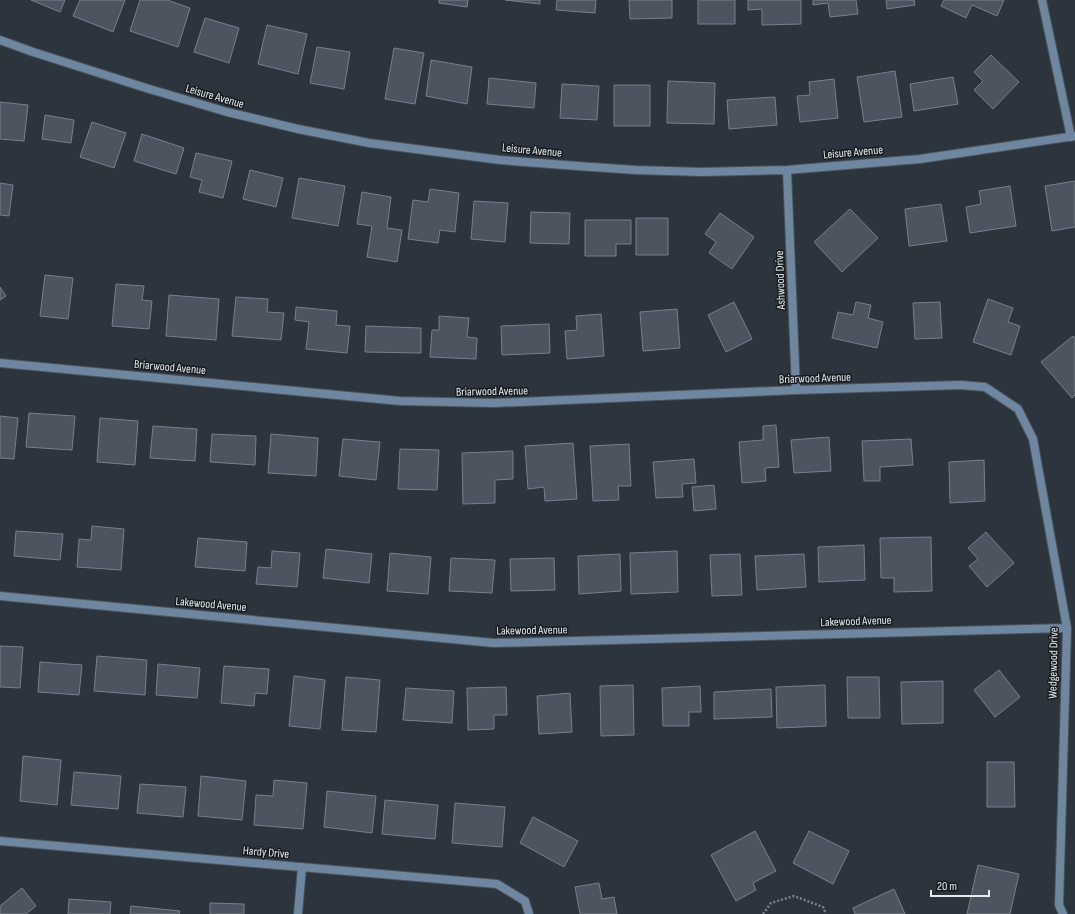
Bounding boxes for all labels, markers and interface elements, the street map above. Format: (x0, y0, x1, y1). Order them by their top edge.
street label: Leisure Avenue (184, 81, 246, 112)
street label: Leisure Avenue (501, 140, 563, 161)
street label: Leisure Avenue (822, 142, 884, 163)
street label: Ashwood Drive (772, 250, 789, 311)
street label: Briarwood Avenue (133, 357, 207, 378)
street label: Briarwood Avenue (779, 370, 852, 387)
street label: Briarwood Avenue (456, 383, 528, 400)
street label: Lakewood Avenue (175, 594, 247, 615)
street label: Lakewood Avenue (820, 613, 892, 630)
street label: Lakewood Avenue (496, 622, 568, 639)
street label: Wedgewood Drive (1045, 627, 1062, 699)
street label: Hardy Drive (242, 843, 290, 862)
scale bar (931, 872, 989, 898)
text: 20 m (937, 879, 957, 894)

